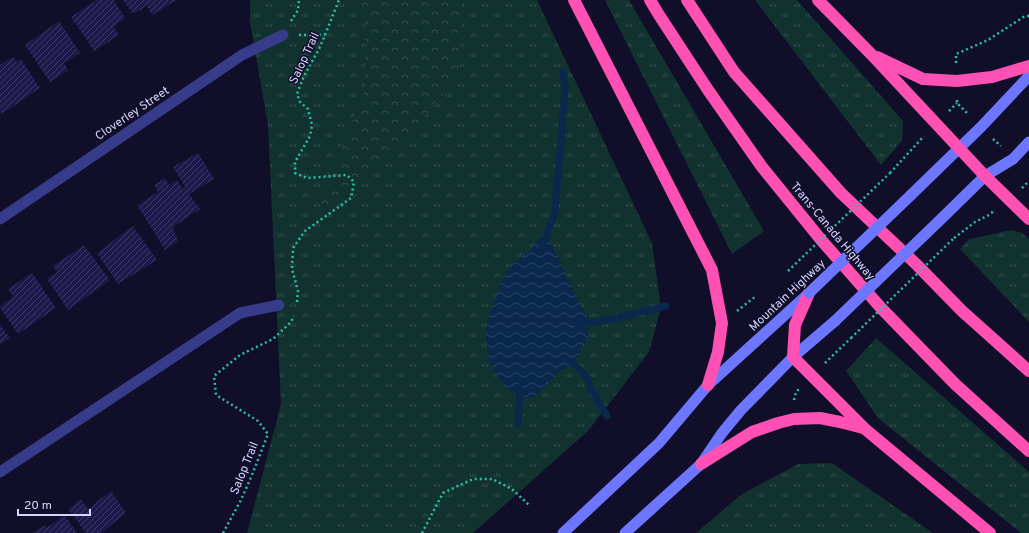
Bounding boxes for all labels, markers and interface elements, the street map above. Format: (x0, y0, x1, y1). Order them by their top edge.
street label: Salop Trail (286, 30, 324, 87)
street label: Cloverley Street (92, 83, 173, 145)
street label: Trans-Canada Highway (786, 179, 878, 284)
street label: Mountain Highway (746, 256, 829, 335)
street label: Salop Trail (227, 440, 263, 497)
scale bar (18, 491, 90, 517)
text: 20 m (24, 498, 52, 514)

